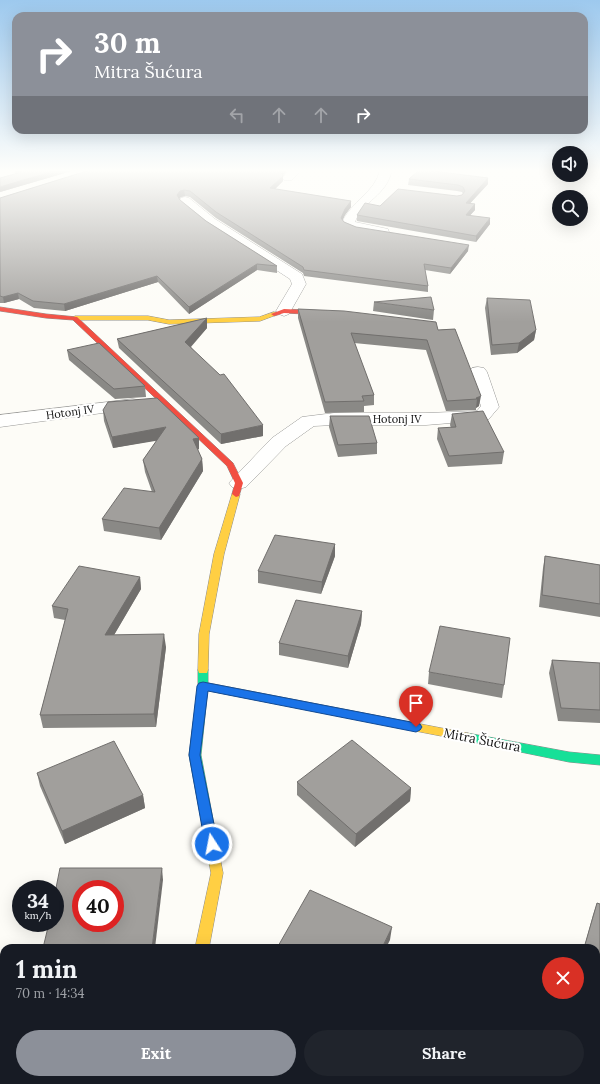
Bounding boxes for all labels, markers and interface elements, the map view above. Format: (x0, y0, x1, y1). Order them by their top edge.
text: 30 m (94, 25, 161, 61)
icon: right (28, 28, 80, 80)
text: Mitra Šućura (94, 60, 203, 83)
icon: left (226, 104, 248, 126)
icon: ahead (268, 104, 290, 126)
icon: ahead (310, 104, 332, 126)
icon: right (352, 104, 374, 126)
map controls (552, 146, 588, 226)
button: sound (552, 146, 588, 182)
button: search (552, 190, 588, 226)
street label: Hotonj IV (45, 402, 96, 422)
street label: Hotonj IV (373, 412, 422, 426)
pin (399, 686, 433, 727)
icon: arrive (405, 692, 427, 714)
street label: Mitra Šućura (442, 723, 523, 756)
position arrow (191, 823, 233, 865)
speed limit sign: 40 (72, 880, 124, 932)
text: 34 (27, 888, 49, 913)
text: km/h (24, 909, 52, 922)
text: 1 min (16, 954, 77, 985)
button: close (542, 957, 584, 999)
text: 70 m · 14:34 (16, 985, 85, 1002)
button: Exit (16, 1030, 296, 1076)
button: Share (304, 1030, 584, 1076)

